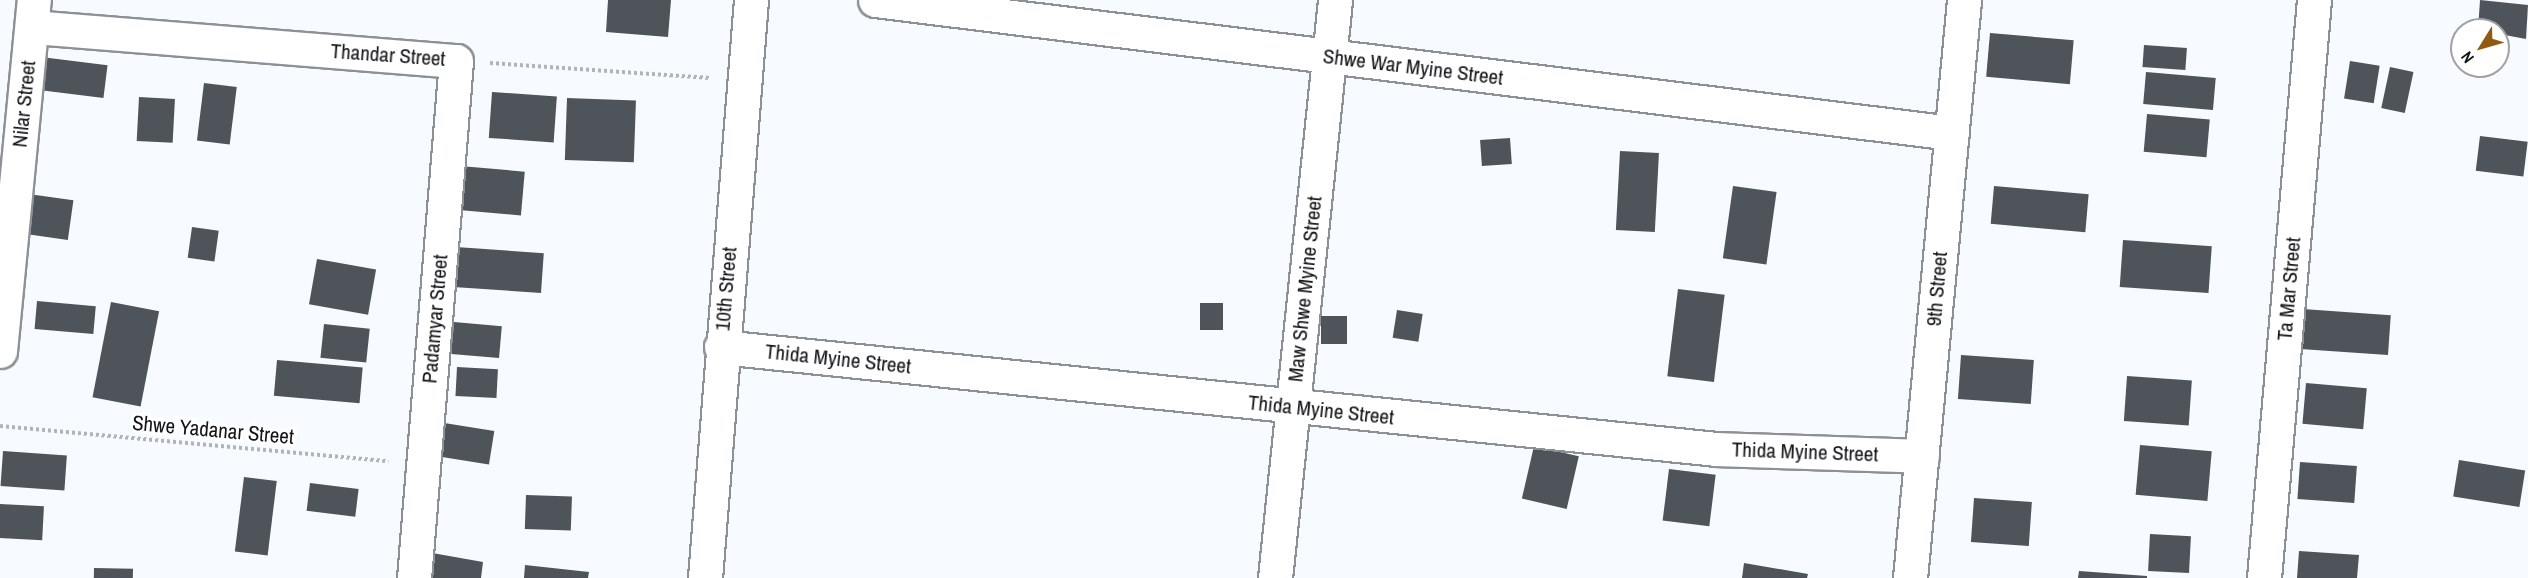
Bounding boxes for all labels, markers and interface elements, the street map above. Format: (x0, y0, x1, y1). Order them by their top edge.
north arrow (2450, 18, 2510, 78)
street label: Thandar Street (330, 38, 446, 72)
street label: Shwe War Myine Street (1322, 43, 1504, 91)
text: N (2456, 47, 2479, 68)
street label: Nilar Street (7, 59, 41, 149)
street label: Maw Shwe Myine Street (1283, 195, 1327, 383)
street label: Ta Mar Street (2272, 236, 2306, 342)
street label: 10th Street (710, 246, 742, 332)
street label: 9th Street (1921, 251, 1953, 327)
street label: Padamyar Street (417, 254, 453, 384)
street label: Thida Myine Street (764, 339, 912, 379)
street label: Thida Myine Street (1247, 390, 1395, 430)
street label: Shwe Yadanar Street (131, 410, 295, 450)
street label: Thida Myine Street (1731, 437, 1879, 467)

